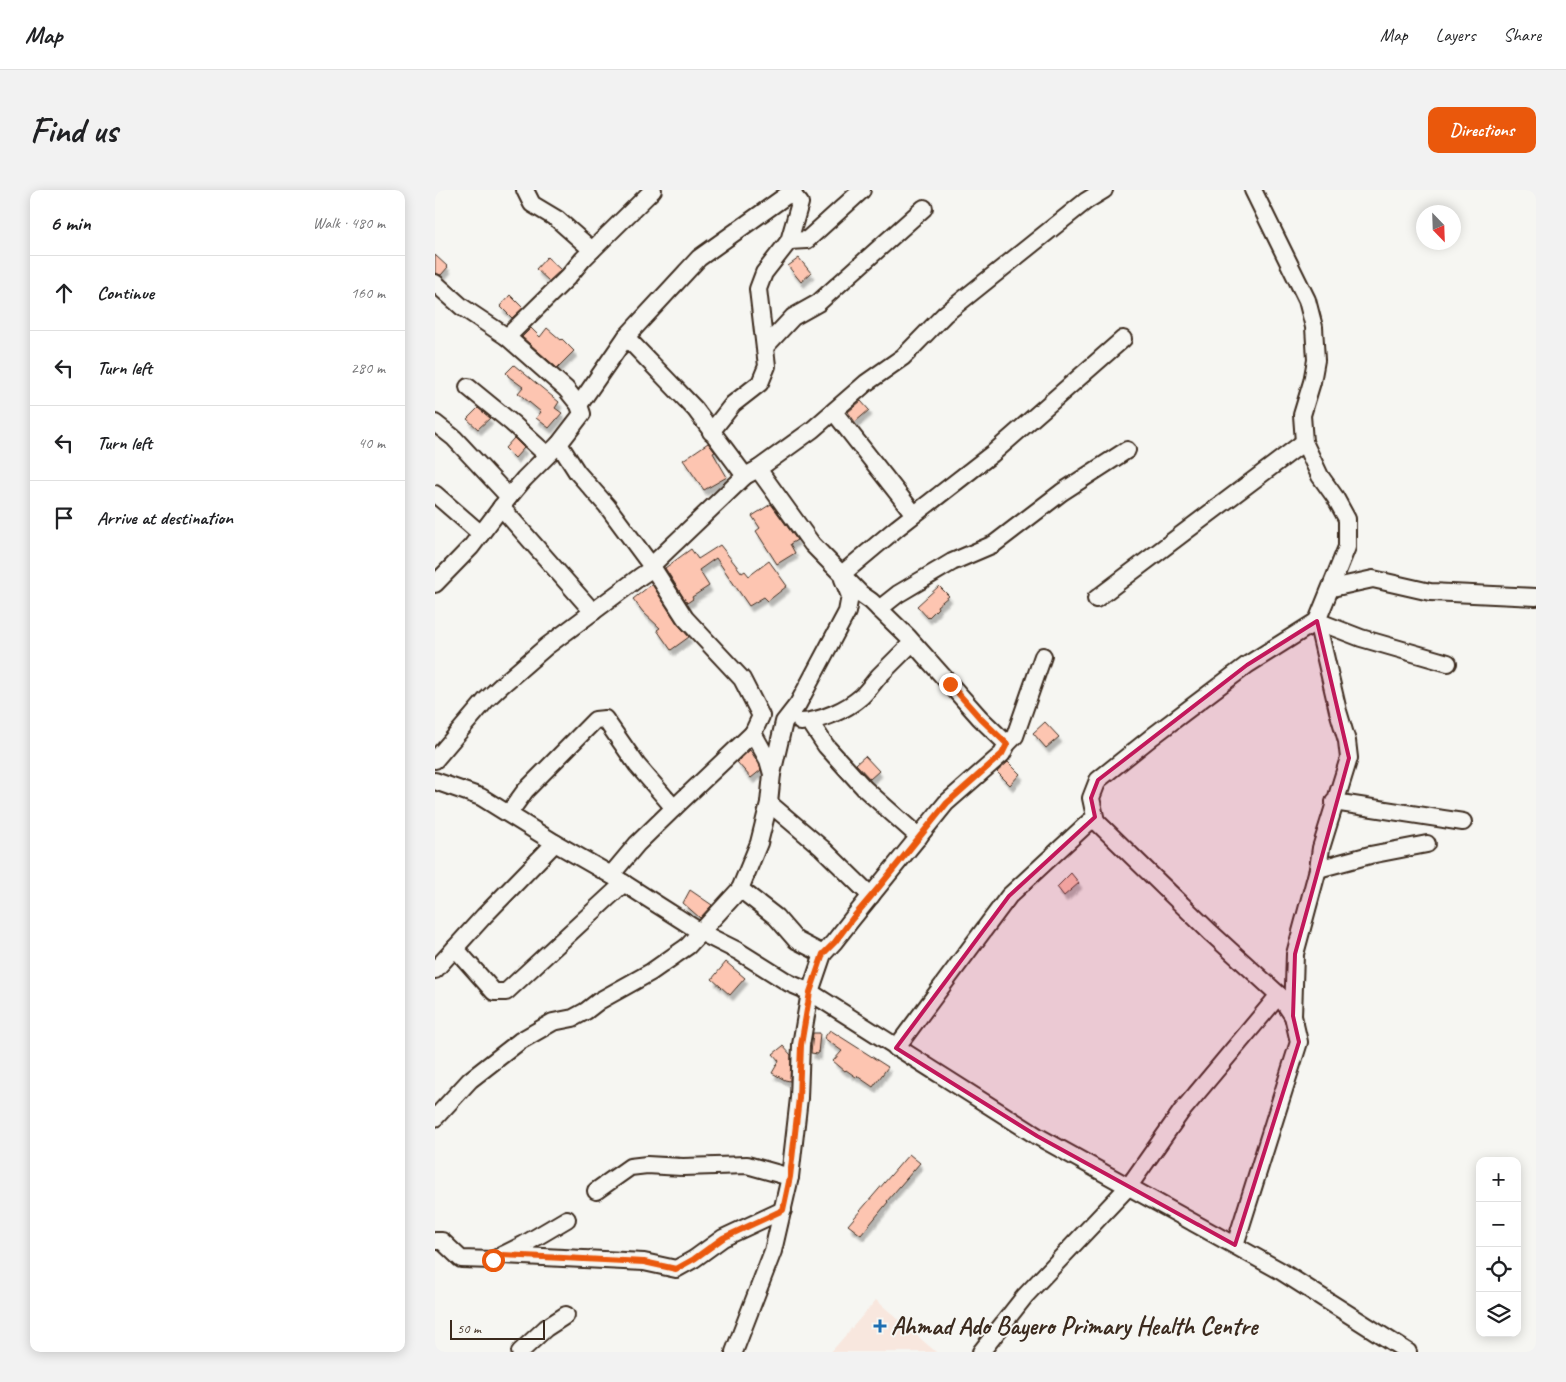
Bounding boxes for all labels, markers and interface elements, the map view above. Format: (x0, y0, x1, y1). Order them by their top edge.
text: Map (25, 20, 62, 50)
text: Map (1380, 24, 1408, 46)
text: Layers (1436, 24, 1475, 46)
text: Share (1503, 24, 1541, 46)
button: Directions (1428, 107, 1536, 153)
text: Find us (30, 108, 117, 153)
north arrow (1416, 205, 1461, 250)
text: 6 min (50, 210, 91, 236)
text: Walk · 480 m (313, 213, 385, 233)
icon: ahead (50, 279, 78, 307)
text: Continue (97, 281, 154, 305)
text: 160 m (351, 283, 385, 303)
icon: left (50, 354, 78, 382)
text: Turn left (97, 356, 152, 380)
text: 280 m (351, 358, 385, 378)
icon: left (50, 429, 78, 457)
text: Turn left (97, 431, 152, 455)
text: 40 m (358, 433, 385, 453)
icon: arrive (50, 504, 78, 532)
text: Arrive at destination (97, 506, 233, 530)
route end (939, 673, 962, 696)
map controls (1476, 1157, 1521, 1337)
button: + (1476, 1157, 1521, 1202)
button: − (1476, 1202, 1521, 1247)
button: locate (1476, 1247, 1521, 1292)
route start (482, 1249, 505, 1272)
button: layers (1476, 1292, 1521, 1337)
place label: Ahmad Ado Bayero Primary Health Centre (891, 1310, 1259, 1342)
scale bar (450, 1317, 545, 1340)
marker: Ahmad Ado Bayero Primary Health Centre (873, 1319, 887, 1333)
text: 50 m (457, 1320, 481, 1337)

